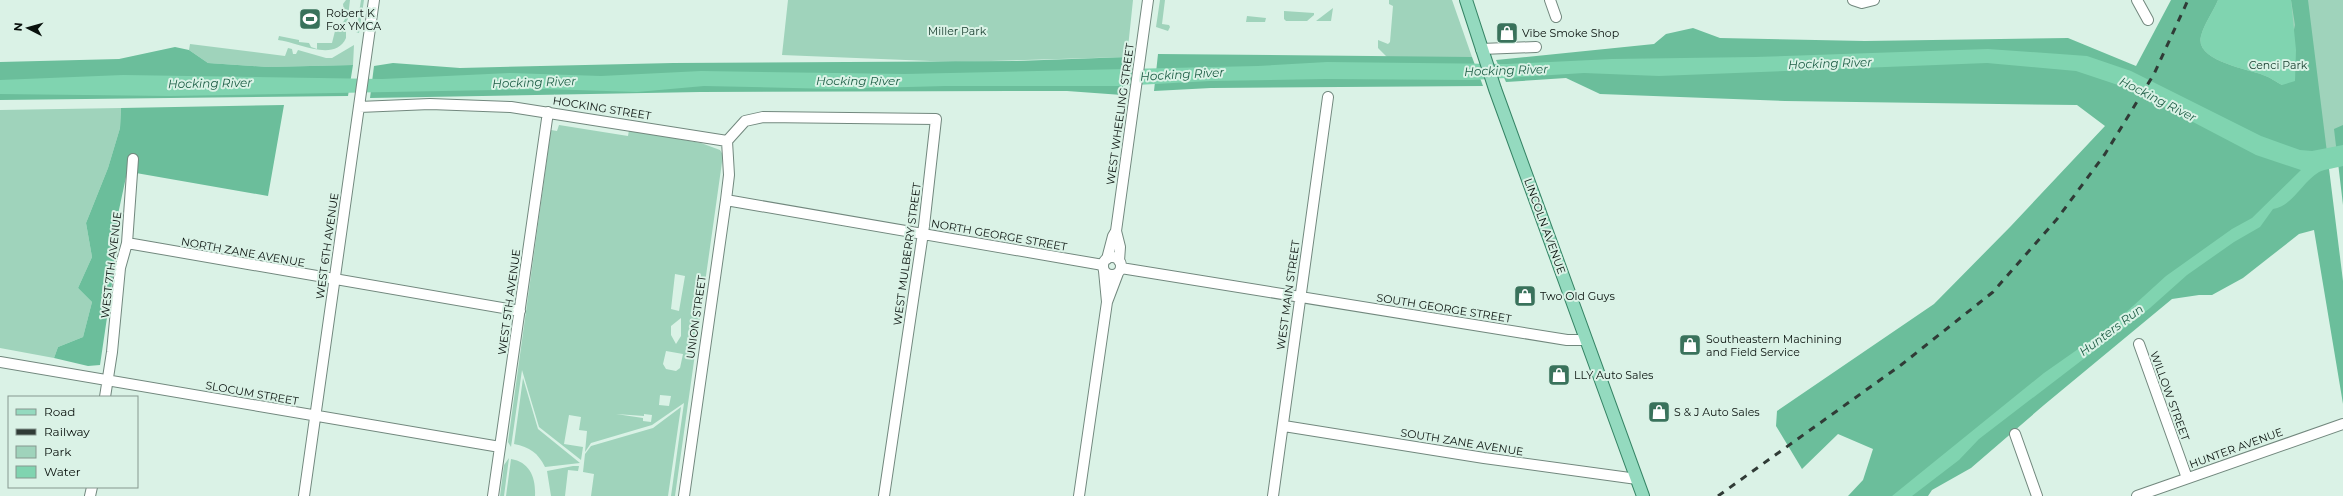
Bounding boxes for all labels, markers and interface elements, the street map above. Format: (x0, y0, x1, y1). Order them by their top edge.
sports icon: Robert K Fox YMCA (297, 6, 323, 32)
place label: Robert K Fox YMCA (326, 6, 381, 33)
north arrow (8, 8, 48, 48)
shop icon: Vibe Smoke Shop (1494, 20, 1520, 46)
text: N (11, 22, 25, 32)
park label: Miller Park (928, 24, 987, 38)
place label: Vibe Smoke Shop (1522, 26, 1619, 40)
street label: WEST WHEELING STREET (1103, 42, 1137, 186)
water label: Hocking River (1788, 54, 1872, 72)
park label: Cenci Park (2249, 58, 2308, 72)
water label: Hocking River (1464, 61, 1548, 79)
water label: Hocking River (1140, 64, 1225, 84)
water label: Hocking River (492, 73, 576, 91)
water label: Hocking River (816, 73, 900, 88)
water label: Hocking River (2117, 73, 2199, 125)
water label: Hocking River (168, 75, 252, 91)
street label: HOCKING STREET (552, 93, 653, 123)
street label: LINCOLN AVENUE (1521, 176, 1569, 276)
street label: WEST MULBERRY STREET (890, 181, 924, 326)
street label: WEST 6TH AVENUE (313, 192, 341, 300)
street label: WEST 7TH AVENUE (98, 211, 124, 319)
street label: NORTH GEORGE STREET (930, 216, 1069, 254)
street label: NORTH ZANE AVENUE (180, 234, 306, 270)
street label: WEST MAIN STREET (1273, 239, 1303, 351)
street label: WEST 5TH AVENUE (495, 248, 523, 356)
street label: UNION STREET (683, 274, 709, 360)
shop icon: Two Old Guys (1512, 283, 1538, 309)
place label: Two Old Guys (1540, 289, 1615, 303)
street label: SOUTH GEORGE STREET (1376, 290, 1513, 326)
water label: Hunters Run (2076, 301, 2146, 359)
shop icon: Southeastern Machining and Field Service (1677, 332, 1703, 358)
place label: Southeastern Machining and Field Service (1706, 332, 1842, 359)
street label: WILLOW STREET (2147, 349, 2193, 443)
shop icon: LLY Auto Sales (1546, 362, 1572, 388)
place label: LLY Auto Sales (1574, 368, 1654, 382)
street label: SLOCUM STREET (204, 378, 300, 408)
legend (8, 396, 138, 488)
shop icon: S & J Auto Sales (1646, 399, 1672, 425)
text: Road (44, 404, 75, 419)
place label: S & J Auto Sales (1674, 405, 1760, 419)
text: Railway (44, 424, 90, 439)
street label: SOUTH ZANE AVENUE (1400, 425, 1524, 459)
street label: HUNTER AVENUE (2187, 425, 2285, 471)
text: Park (44, 444, 72, 459)
text: Water (44, 464, 81, 479)

